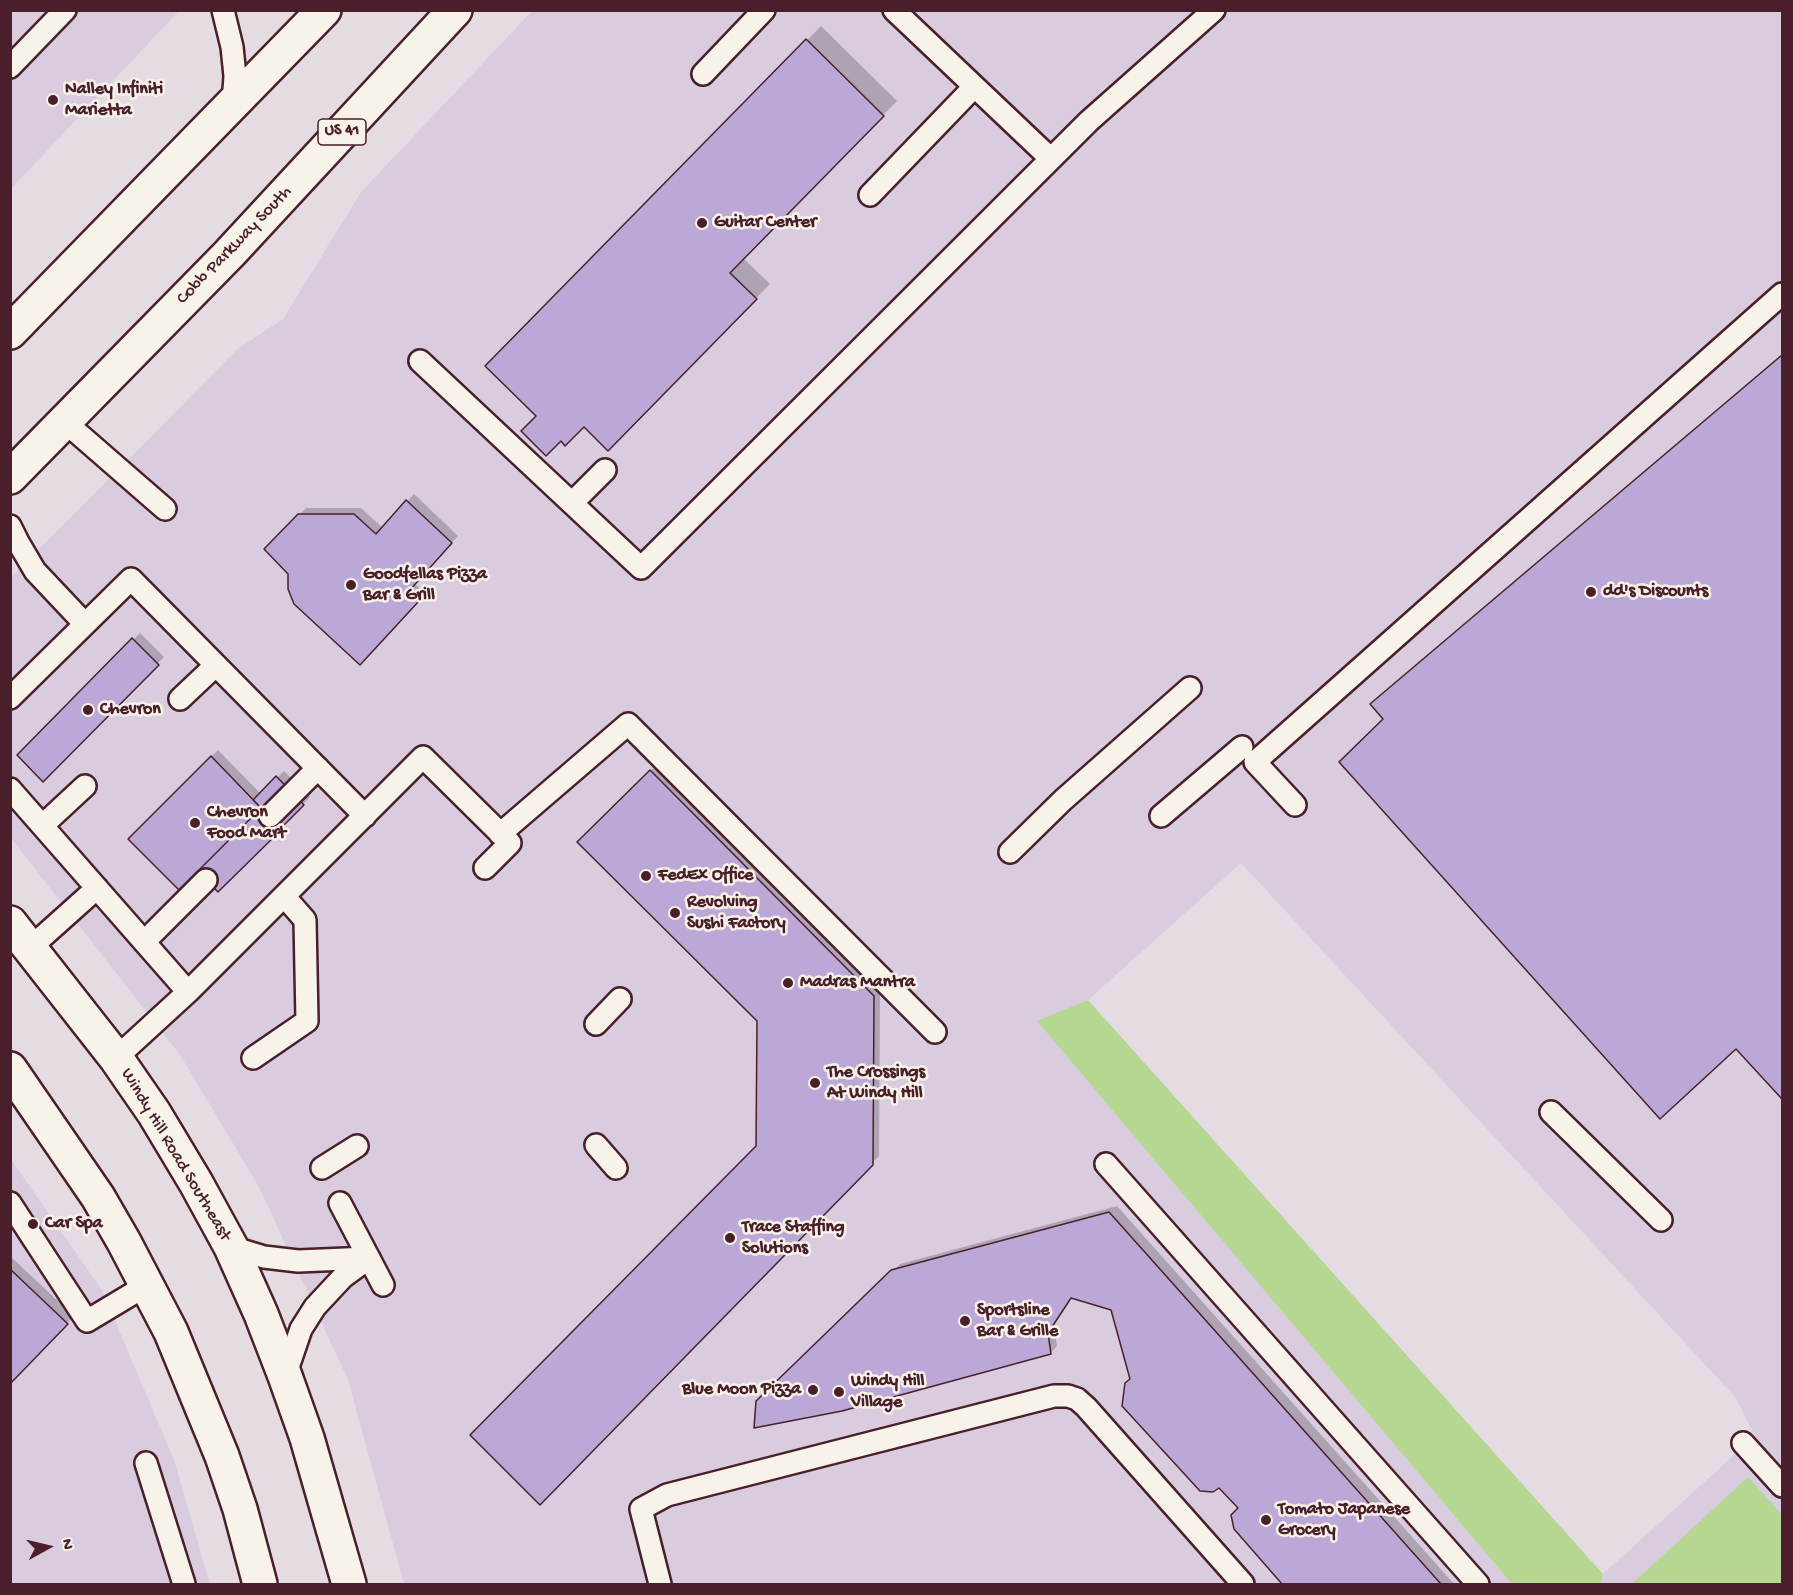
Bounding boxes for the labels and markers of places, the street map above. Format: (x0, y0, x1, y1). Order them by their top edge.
place label: Nalley Infiniti Marietta (65, 79, 163, 122)
marker: Nalley Infiniti Marietta (46, 93, 60, 107)
place label: Guitar Center (714, 212, 816, 234)
marker: Guitar Center (695, 216, 709, 230)
place label: Goodfellas Pizza Bar & Grill (363, 564, 487, 606)
marker: Goodfellas Pizza Bar & Grill (344, 578, 358, 592)
place label: dd's Discounts (1603, 581, 1708, 603)
marker: dd's Discounts (1584, 585, 1598, 599)
place label: Chevron (100, 699, 161, 721)
marker: Chevron (81, 703, 95, 717)
place label: Chevron Food Mart (207, 802, 286, 844)
marker: Chevron Food Mart (188, 816, 202, 830)
place label: FedEx Office (658, 865, 753, 887)
marker: FedEx Office (639, 869, 653, 883)
place label: Revolving Sushi Factory (687, 892, 786, 934)
marker: Revolving Sushi Factory (668, 906, 682, 920)
place label: Madras Mantra (800, 972, 915, 994)
marker: Madras Mantra (781, 976, 795, 990)
place label: The Crossings At Windy Hill (827, 1062, 925, 1104)
marker: The Crossings At Windy Hill (808, 1076, 822, 1090)
place label: Car Spa (45, 1213, 103, 1235)
marker: Car Spa (26, 1217, 40, 1231)
place label: Trace Staffing Solutions (742, 1217, 844, 1260)
marker: Trace Staffing Solutions (723, 1231, 737, 1245)
place label: Sportsline Bar & Grille (977, 1300, 1058, 1342)
marker: Sportsline Bar & Grille (958, 1314, 972, 1328)
place label: Windy Hill Village (851, 1371, 925, 1414)
place label: Blue Moon Pizza (682, 1379, 801, 1401)
marker: Blue Moon Pizza (806, 1383, 820, 1397)
marker: Windy Hill Village (832, 1385, 846, 1399)
place label: Tomato Japanese Grocery (1278, 1499, 1410, 1541)
marker: Tomato Japanese Grocery (1259, 1513, 1273, 1527)

